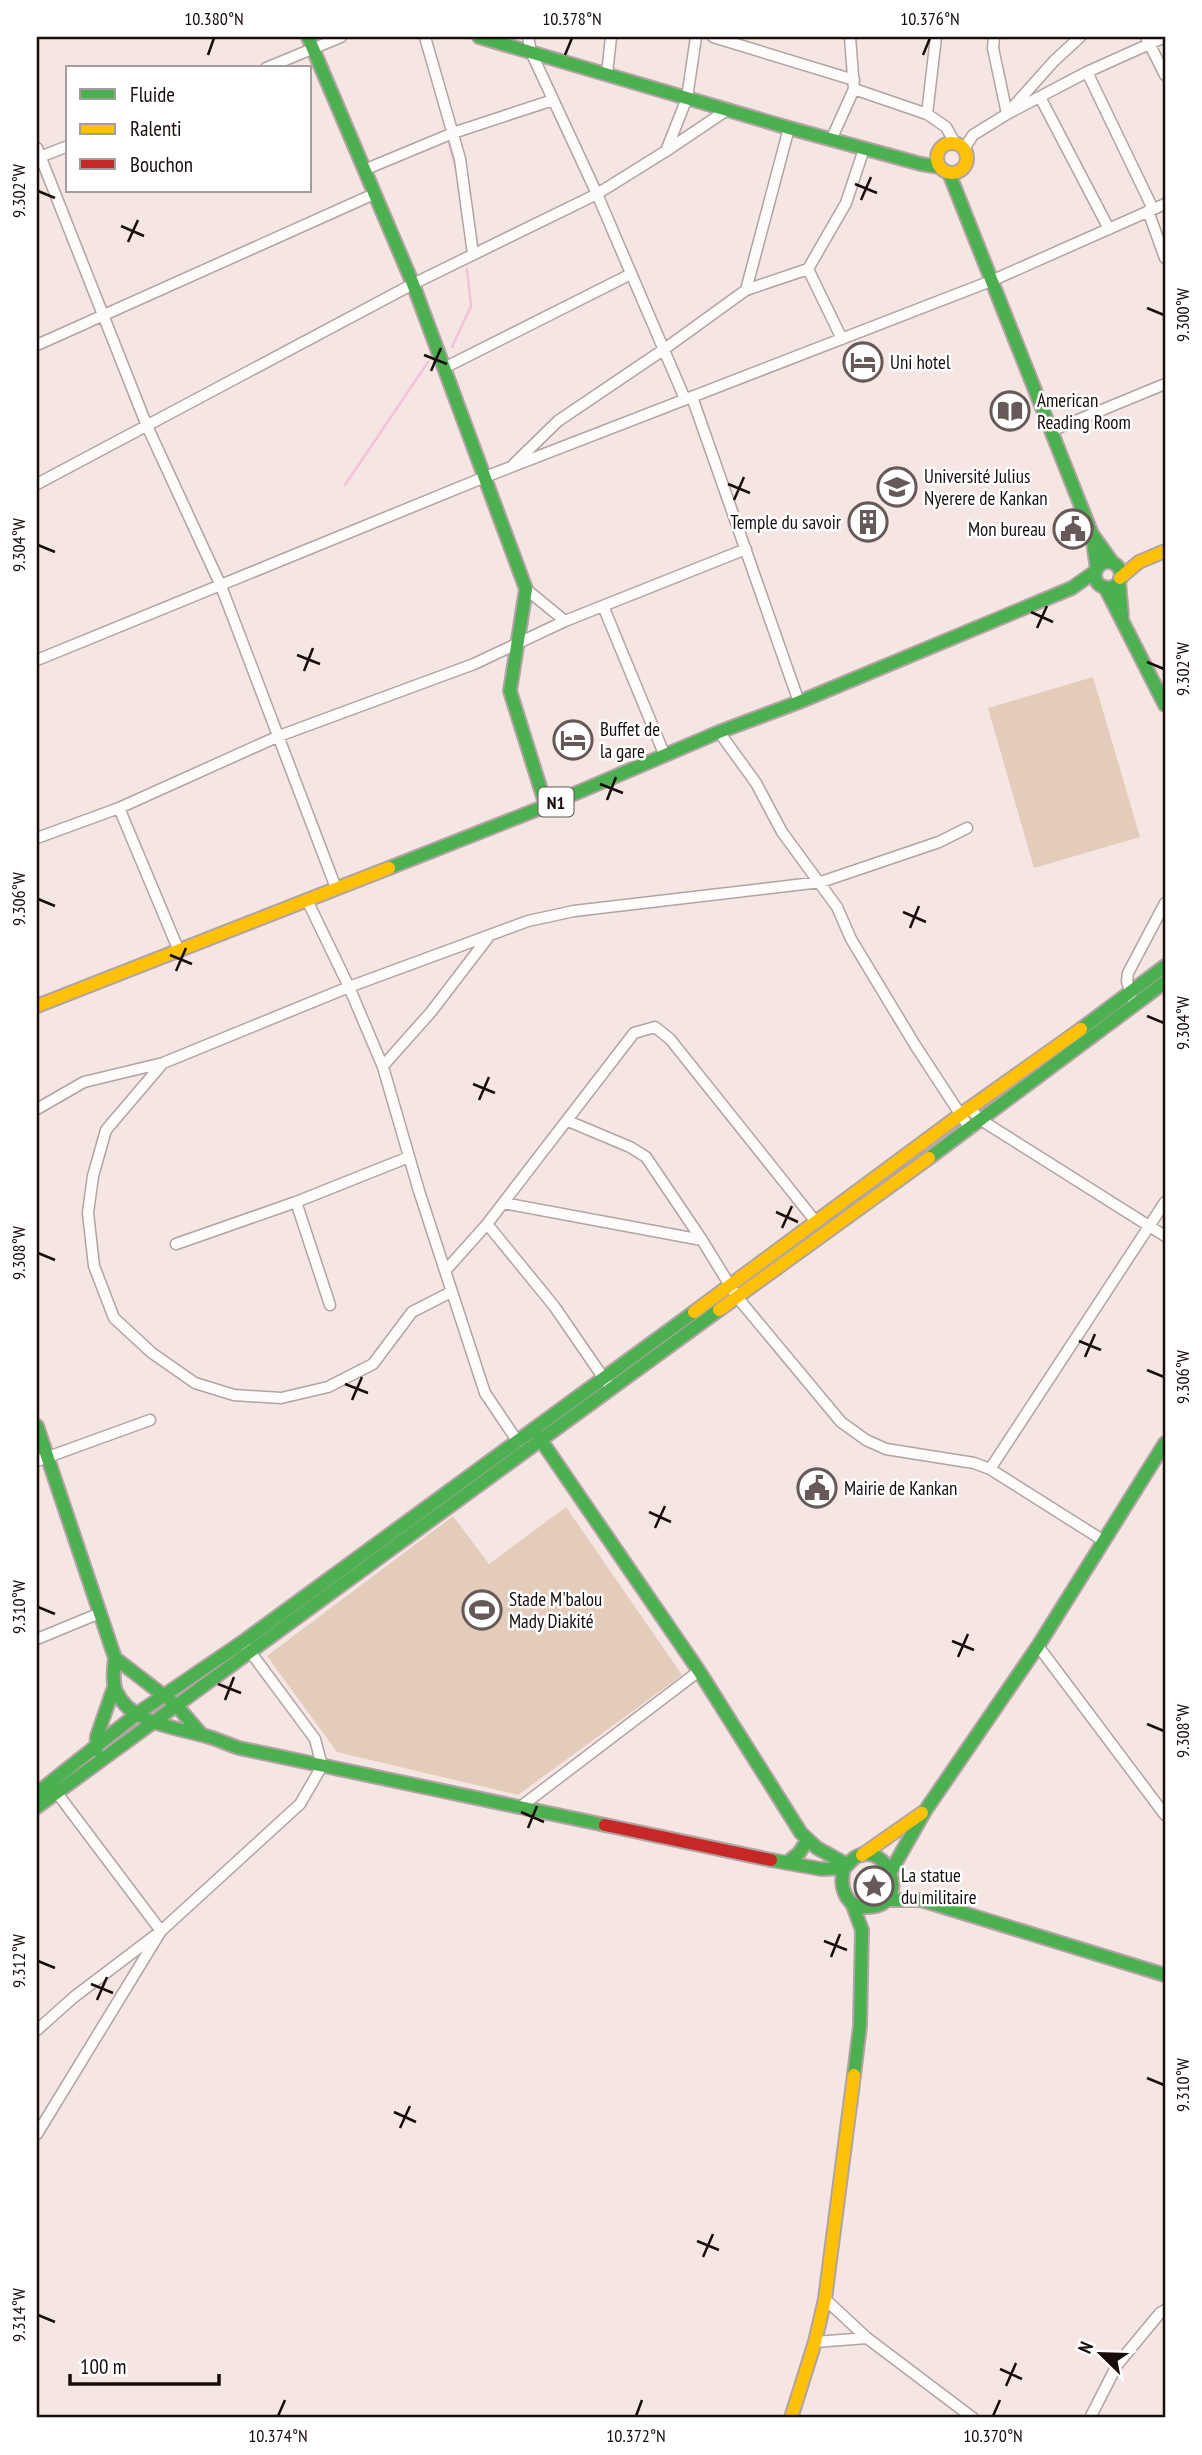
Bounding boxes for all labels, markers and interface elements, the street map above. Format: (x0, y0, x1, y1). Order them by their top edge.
text: 10.380°N (184, 7, 244, 30)
text: 10.378°N (542, 7, 602, 30)
text: 10.376°N (900, 7, 960, 30)
legend (66, 66, 312, 192)
text: Fluide (130, 81, 175, 108)
text: Ralenti (130, 115, 182, 142)
text: Bouchon (130, 151, 193, 178)
text: 9.302°W (7, 164, 30, 218)
text: 9.300°W (1171, 288, 1194, 342)
hotel icon: Uni hotel (842, 341, 884, 383)
place label: Uni hotel (890, 350, 951, 374)
place label: American Reading Room (1037, 388, 1131, 434)
library icon: American Reading Room (989, 390, 1031, 432)
place label: Université Julius Nyerere de Kankan (924, 464, 1048, 510)
school or university icon: Université Julius Nyerere de Kankan (876, 466, 918, 508)
building icon: Temple du savoir (847, 501, 889, 543)
public building icon: Mon bureau (1052, 508, 1094, 550)
place label: Temple du savoir (730, 510, 842, 534)
place label: Mon bureau (968, 517, 1046, 541)
text: 9.304°W (7, 518, 30, 572)
text: 9.302°W (1171, 642, 1194, 696)
place label: Buffet de la gare (600, 717, 660, 763)
hotel icon: Buffet de la gare (552, 719, 594, 761)
road number: N1 (538, 788, 574, 816)
text: 9.306°W (7, 872, 30, 926)
text: 9.304°W (1171, 996, 1194, 1050)
text: 9.308°W (7, 1226, 30, 1280)
text: 9.306°W (1171, 1350, 1194, 1404)
public building icon: Mairie de Kankan (796, 1467, 838, 1509)
place label: Mairie de Kankan (844, 1476, 957, 1500)
text: 9.310°W (7, 1580, 30, 1634)
place label: Stade M'balou Mady Diakité (509, 1587, 602, 1633)
sports icon: Stade M'balou Mady Diakité (461, 1589, 503, 1631)
text: 9.308°W (1171, 1704, 1194, 1758)
place label: La statue du militaire (901, 1863, 977, 1909)
place icon: La statue du militaire (853, 1865, 895, 1907)
text: 9.312°W (7, 1934, 30, 1988)
text: 9.310°W (1171, 2058, 1194, 2112)
text: 9.314°W (7, 2288, 30, 2342)
north arrow (1066, 2318, 1136, 2388)
text: N (1072, 2338, 1098, 2357)
scale bar (70, 2343, 219, 2387)
text: 100 m (80, 2353, 126, 2380)
text: 10.374°N (248, 2424, 308, 2447)
text: 10.372°N (606, 2424, 666, 2447)
text: 10.370°N (963, 2424, 1023, 2447)

